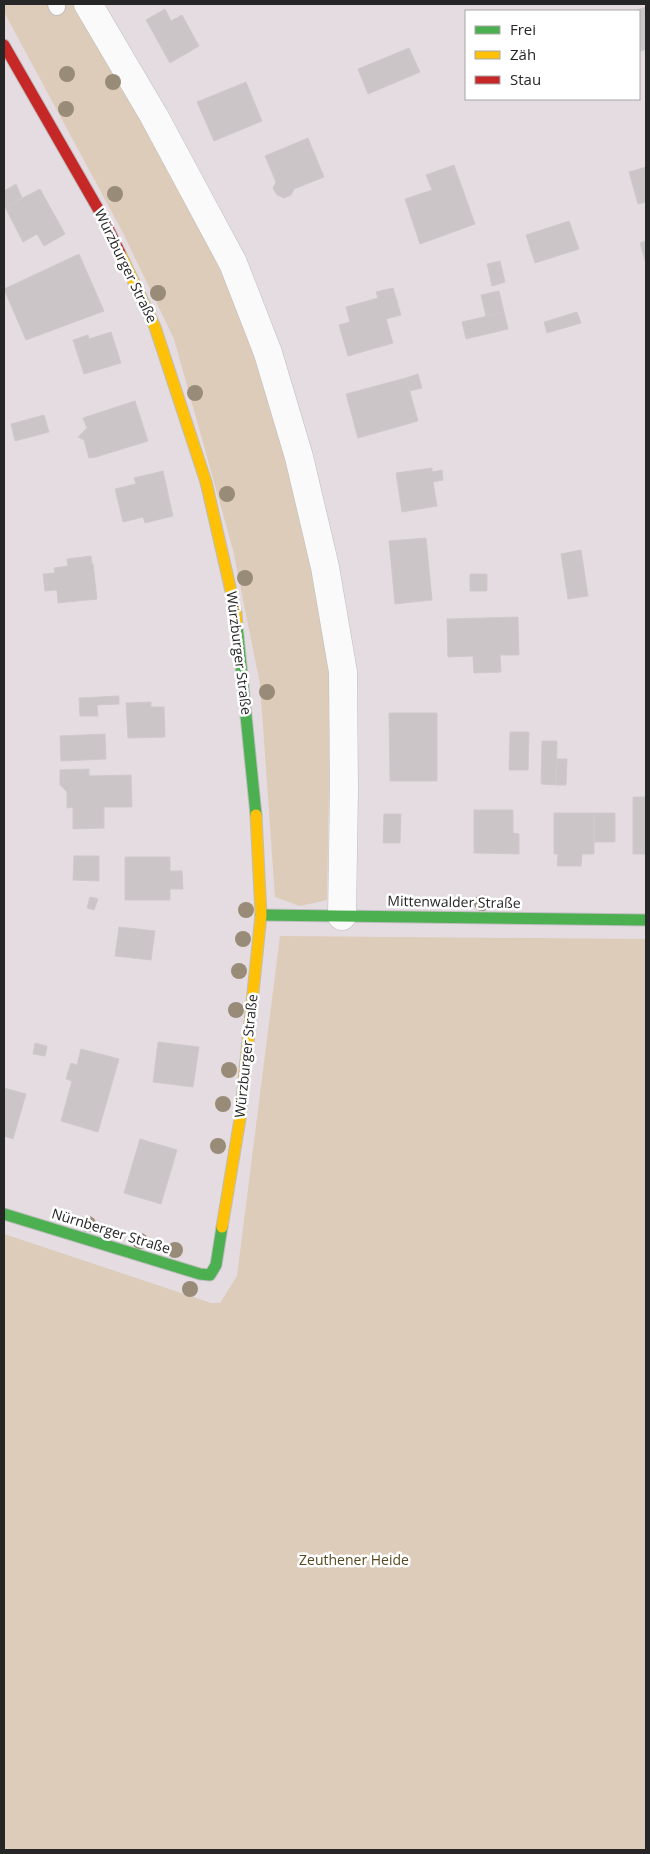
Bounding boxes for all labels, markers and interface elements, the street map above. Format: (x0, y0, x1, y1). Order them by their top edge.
legend (465, 10, 640, 100)
text: Frei (510, 19, 536, 39)
text: Zäh (510, 44, 536, 64)
text: Stau (510, 69, 541, 89)
street label: Würzburger Straße (91, 206, 162, 326)
street label: Würzburger Straße (222, 590, 257, 716)
street label: Mittenwalder Straße (387, 891, 521, 912)
street label: Würzburger Straße (230, 993, 261, 1119)
street label: Nürnberger Straße (49, 1203, 173, 1258)
park label: Zeuthener Heide (299, 1550, 409, 1569)

